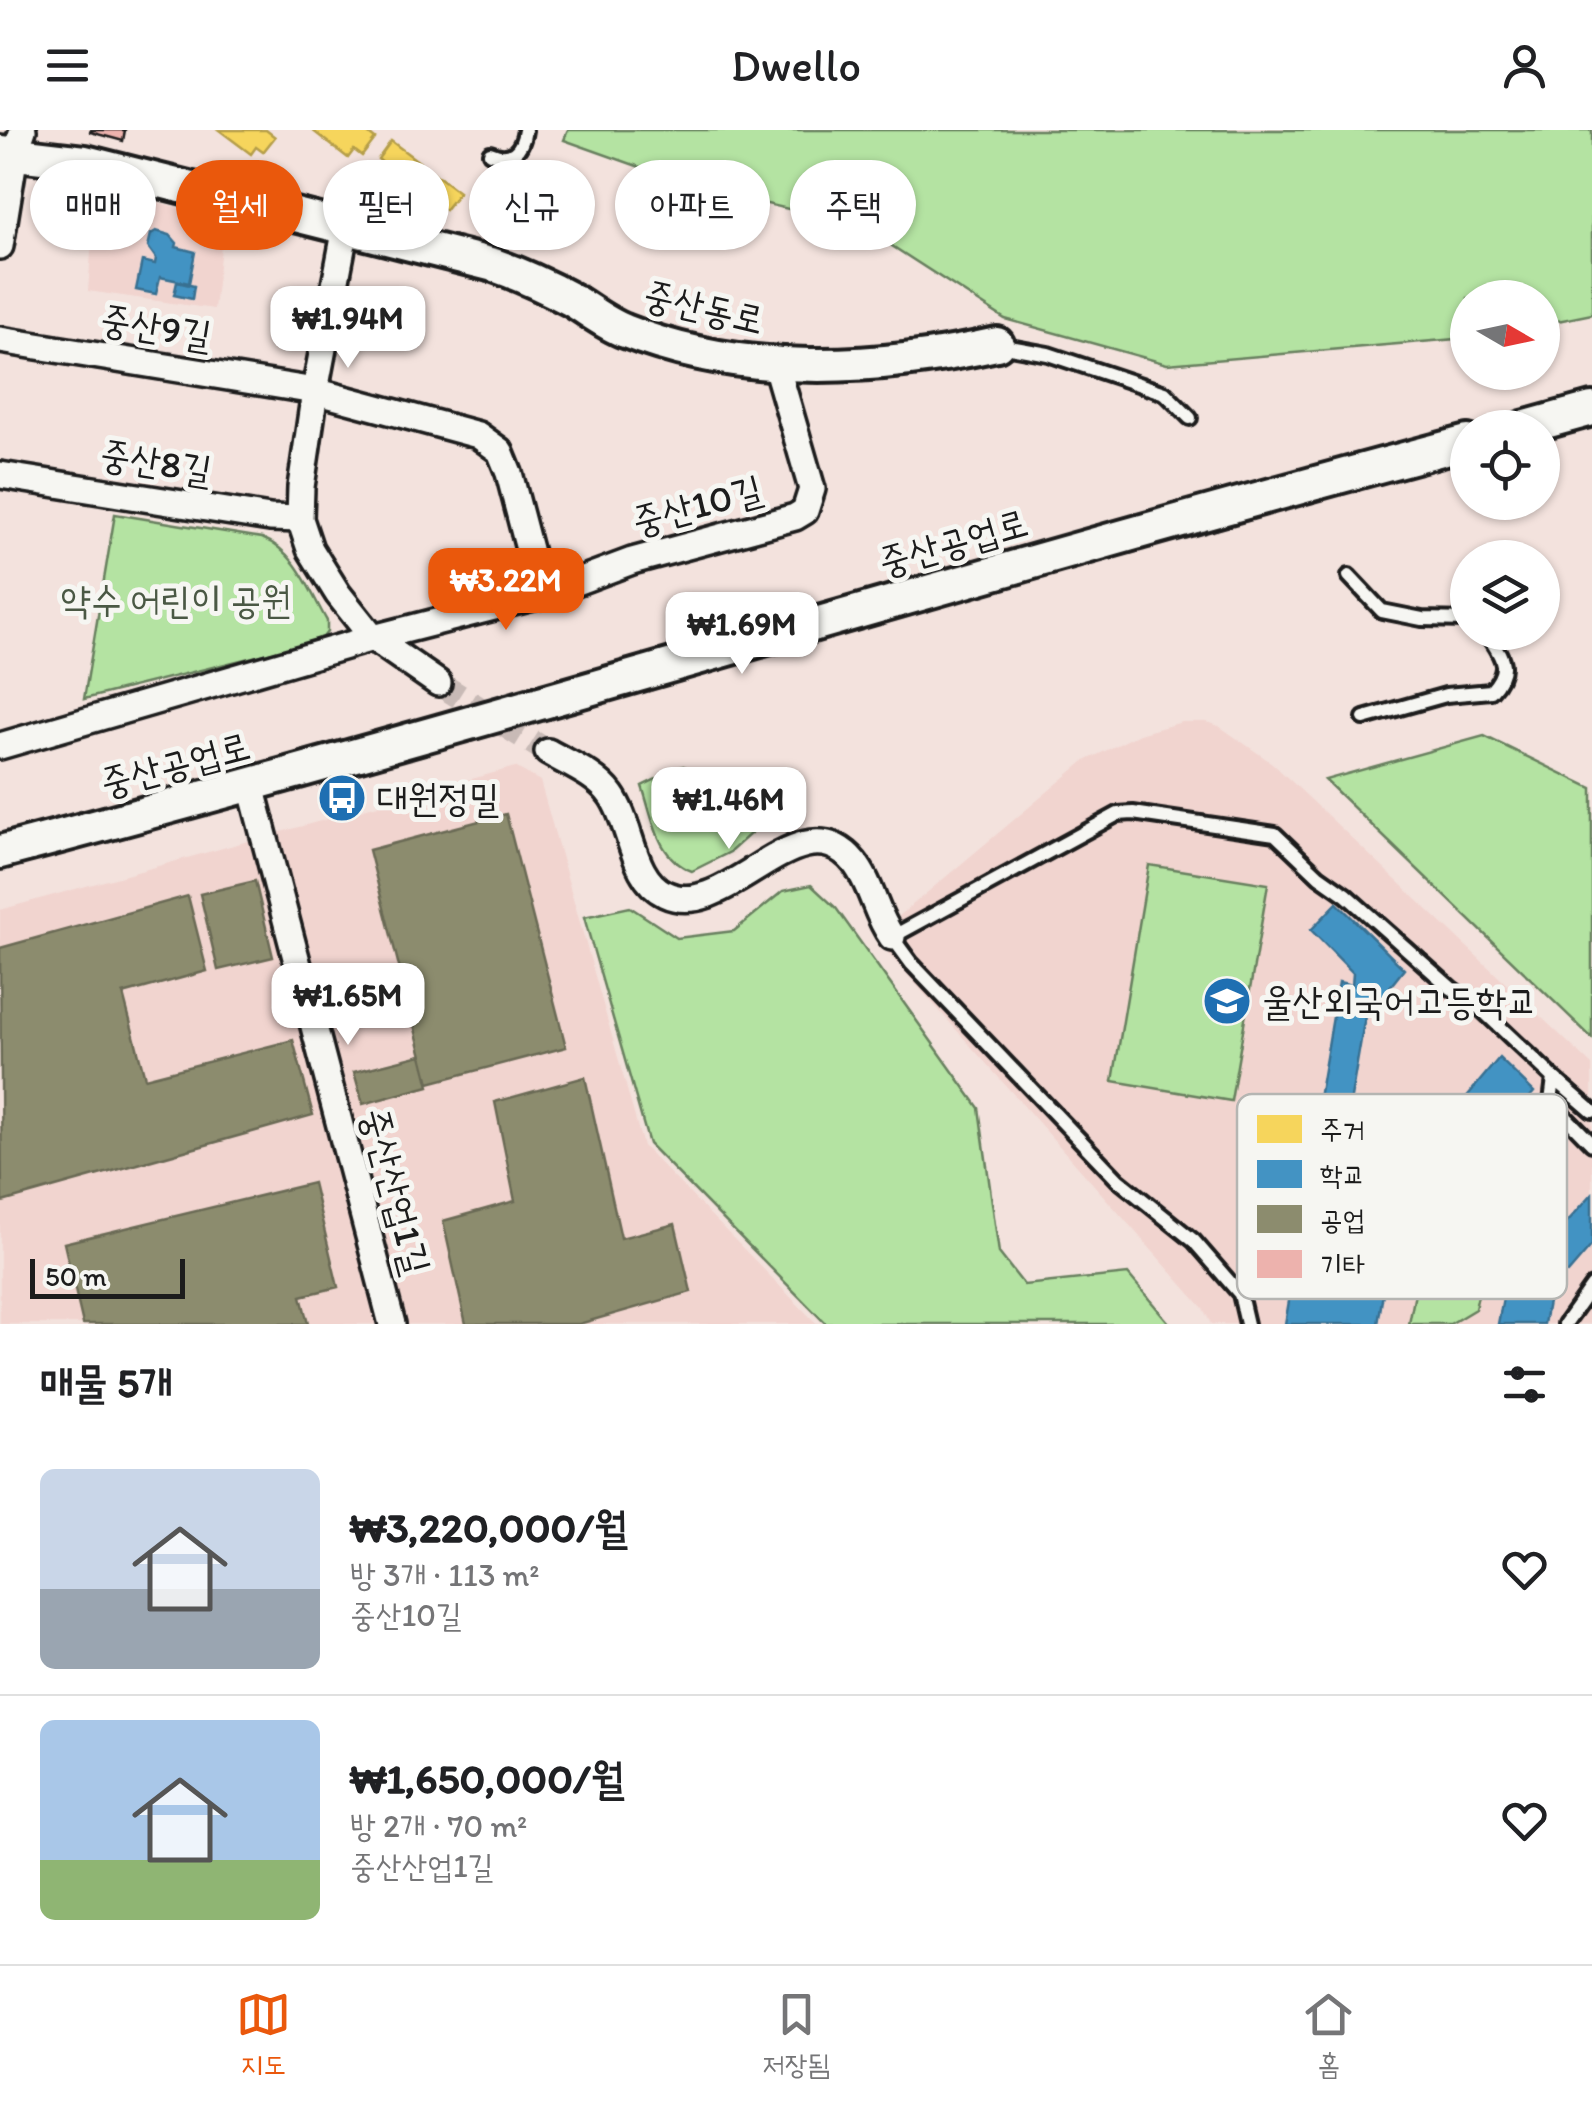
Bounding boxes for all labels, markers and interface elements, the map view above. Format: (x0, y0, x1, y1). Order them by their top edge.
icon: menu (40, 38, 95, 93)
text: Dwello (731, 38, 861, 92)
icon: person (1497, 38, 1552, 93)
chip: 매매 (30, 160, 156, 250)
chip: 월세 (176, 160, 303, 250)
chip: 필터 (323, 160, 449, 250)
chip: 신규 (469, 160, 595, 250)
chip: 아파트 (615, 160, 770, 250)
chip: 주택 (790, 160, 916, 250)
street label: 중산동로 (639, 271, 769, 343)
north arrow (1450, 280, 1560, 390)
map controls (1450, 280, 1560, 650)
pin: ₩1.94M (267, 286, 429, 371)
street label: 중산9길 (97, 296, 215, 358)
text: ₩1.94M (292, 299, 404, 337)
button: locate (1450, 410, 1560, 520)
street label: 중산8길 (97, 430, 215, 494)
street label: 중산10길 (627, 466, 767, 544)
street label: 중산공업로 (873, 499, 1033, 585)
button: layers (1450, 540, 1560, 650)
pin: ₩3.22M (425, 548, 587, 633)
text: ₩3.22M (450, 561, 562, 599)
park label: 약수 어린이 공원 (60, 577, 292, 623)
pin: ₩1.69M (661, 592, 823, 677)
text: ₩1.69M (688, 605, 796, 643)
street label: 중산공업로 (95, 722, 255, 806)
pin: ₩1.46M (648, 767, 810, 852)
bus stop icon: 대원정밀 (316, 772, 368, 824)
place label: 대원정밀 (377, 775, 499, 821)
text: ₩1.46M (673, 780, 785, 818)
pin: ₩1.65M (267, 963, 429, 1048)
school or university icon: 울산외국어고등학교 (1201, 975, 1253, 1027)
text: ₩1.65M (294, 976, 402, 1014)
place label: 울산외국어고등학교 (1262, 978, 1537, 1024)
legend (1237, 1094, 1567, 1299)
street label: 중산산업1길 (352, 1103, 440, 1279)
text: 주거 (1320, 1112, 1365, 1146)
text: 학교 (1320, 1157, 1365, 1191)
text: 공업 (1320, 1202, 1365, 1236)
text: 기타 (1320, 1247, 1365, 1281)
scale bar (30, 1254, 185, 1298)
text: 50 m (45, 1259, 107, 1293)
text: 매물 5개 (40, 1357, 173, 1408)
icon: filters (1497, 1357, 1552, 1412)
text: ₩3,220,000/월 (350, 1502, 628, 1553)
icon: home (120, 1509, 240, 1629)
icon: heart (1497, 1542, 1552, 1597)
text: 방 3개 · 113 m² (350, 1556, 539, 1594)
text: 중산10길 (350, 1596, 462, 1634)
text: ₩1,650,000/월 (350, 1753, 625, 1804)
icon: home (120, 1760, 240, 1880)
icon: heart (1497, 1793, 1552, 1848)
text: 방 2개 · 70 m² (350, 1807, 527, 1845)
text: 중산산업1길 (350, 1847, 494, 1885)
tab: 지도 (236, 1987, 291, 2084)
tab: 저장됨 (762, 1987, 830, 2084)
tab: 홈 (1301, 1987, 1356, 2084)

